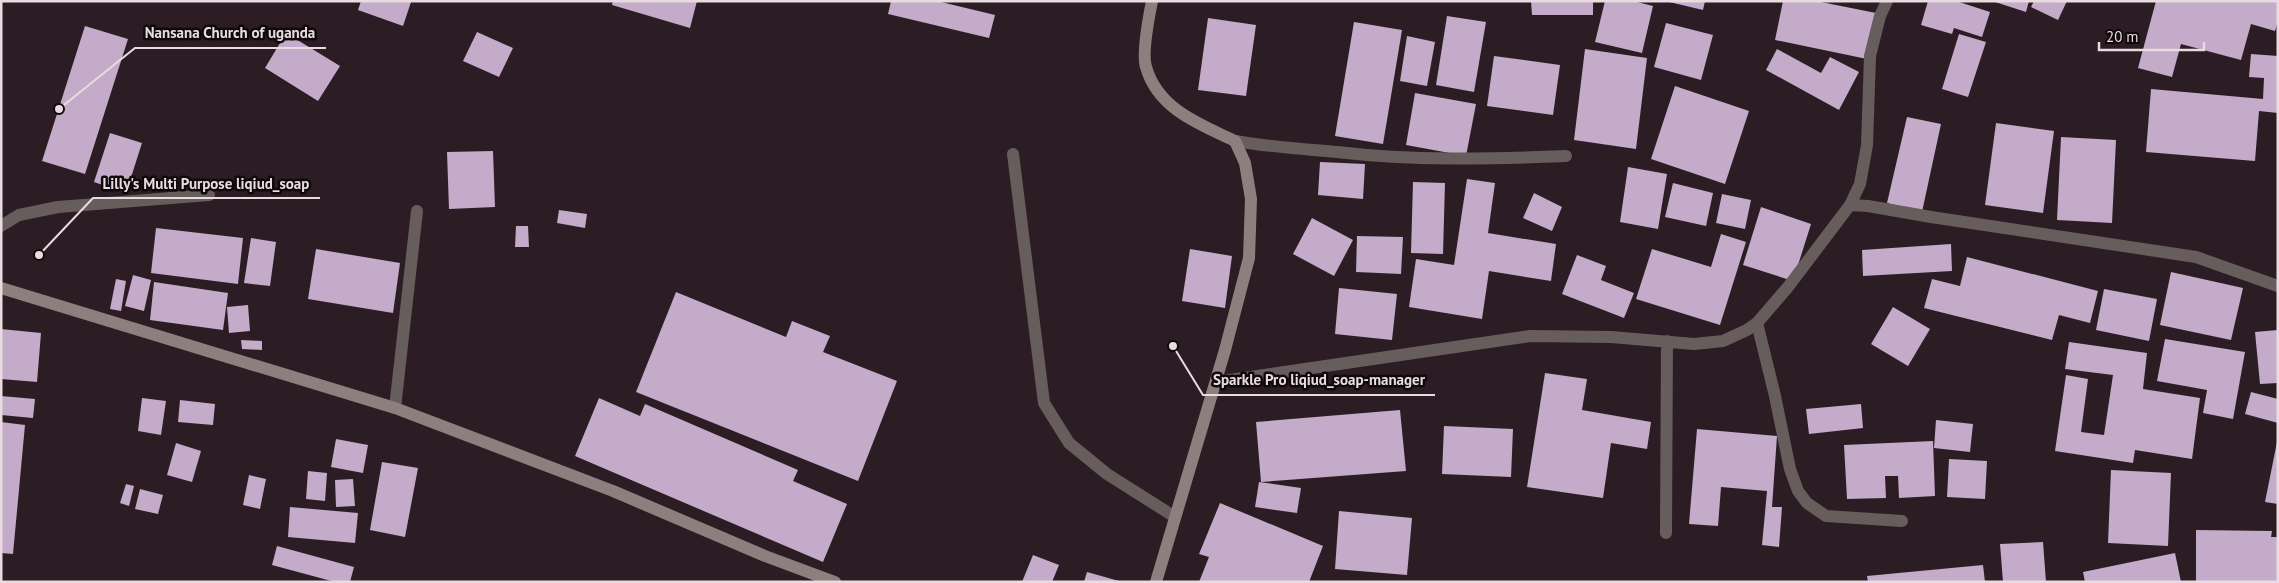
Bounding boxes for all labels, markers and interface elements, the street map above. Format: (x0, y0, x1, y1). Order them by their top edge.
callout: Nansana Church of uganda (135, 18, 326, 48)
scale bar (2099, 20, 2204, 52)
text: Nansana Church of uganda (145, 23, 315, 42)
text: 20 m (2106, 27, 2139, 46)
callout: Lilly's Multi Purpose liqiud_soap (93, 168, 320, 198)
text: Lilly's Multi Purpose liqiud_soap (103, 174, 309, 193)
callout: Sparkle Pro liqiud_soap-manager (1203, 365, 1435, 395)
text: Sparkle Pro liqiud_soap-manager (1213, 370, 1426, 389)

